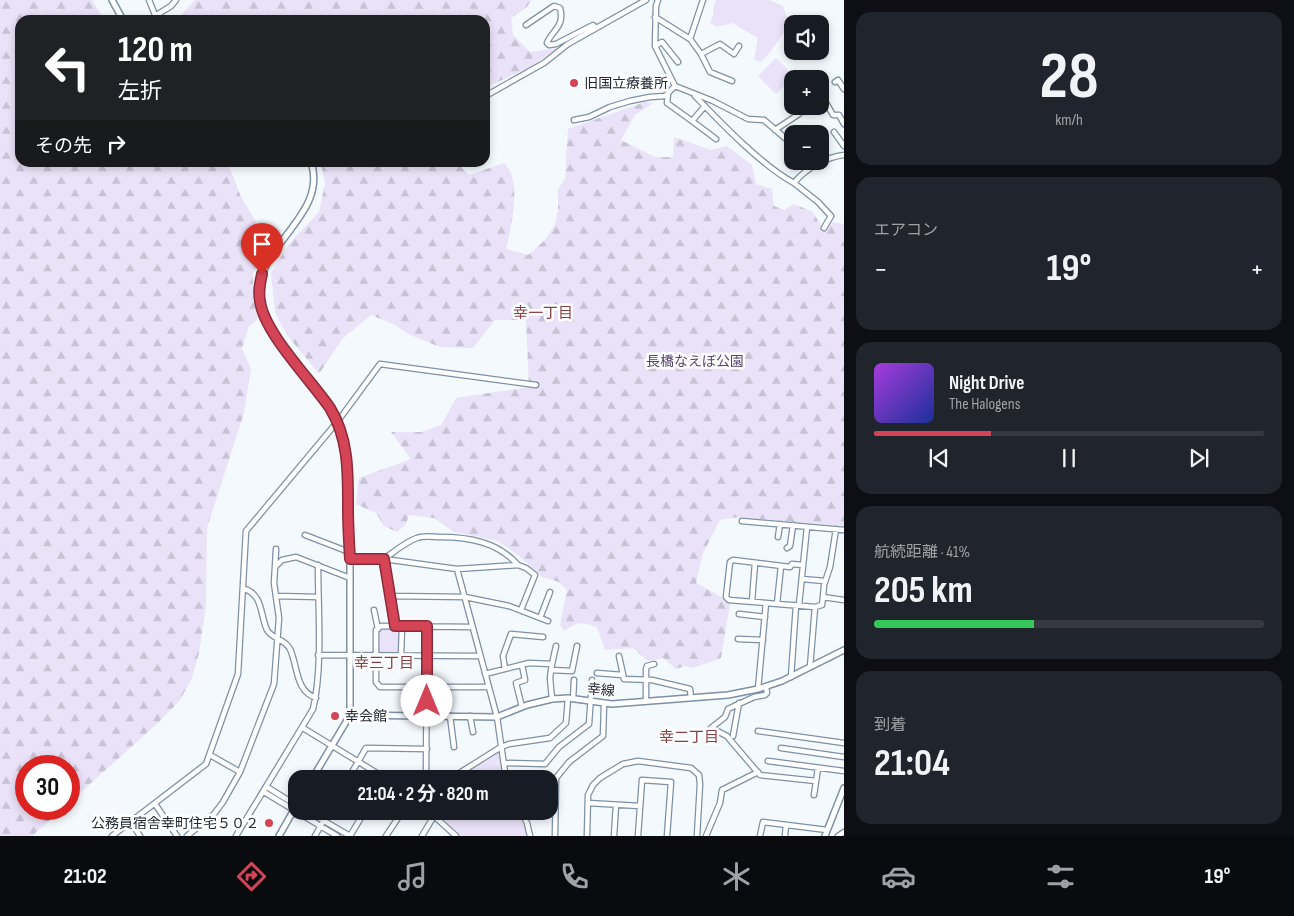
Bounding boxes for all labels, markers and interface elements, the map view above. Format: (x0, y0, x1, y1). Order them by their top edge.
map controls (784, 15, 829, 170)
button: sound (784, 15, 829, 60)
text: 120 m (118, 29, 193, 72)
icon: left (35, 35, 100, 100)
text: 28 (1039, 39, 1099, 117)
button: + (784, 70, 829, 115)
place label: 旧国立療養所 (584, 75, 668, 92)
marker: 旧国立療養所 (568, 77, 580, 89)
text: 左折 (118, 78, 162, 105)
text: km/h (1055, 111, 1083, 130)
button: − (784, 125, 829, 170)
icon: right (102, 130, 130, 158)
text: その先 (35, 135, 92, 158)
text: エアコン (874, 221, 938, 240)
pin (241, 223, 283, 274)
icon: arrive (248, 230, 276, 258)
text: 19° (1047, 246, 1091, 291)
text: − (874, 253, 888, 286)
text: + (1250, 253, 1264, 286)
district label: 幸一丁目 (513, 304, 573, 323)
park label: 長橋なえぼ公園 (646, 353, 744, 370)
text: Night Drive (949, 372, 1024, 395)
text: The Halogens (949, 395, 1020, 414)
icon: previous (925, 444, 953, 472)
icon: pause (1055, 444, 1083, 472)
icon: next (1185, 444, 1213, 472)
text: 航続距離 · 41% (874, 543, 970, 562)
text: 205 km (874, 568, 973, 613)
district label: 幸三丁目 (354, 654, 414, 673)
position arrow (400, 674, 452, 726)
street label: 幸線 (586, 680, 616, 700)
place label: 幸会館 (345, 708, 387, 725)
marker: 幸会館 (329, 710, 341, 722)
text: 到着 (874, 716, 906, 735)
district label: 幸二丁目 (659, 728, 719, 747)
text: 21:04 (874, 741, 950, 786)
speed limit sign: 30 (15, 755, 80, 820)
text: 21:04 · 2 分 · 820 m (357, 783, 489, 806)
place label: 公務員宿舎幸町住宅５０２ (91, 815, 259, 832)
marker: 公務員宿舎幸町住宅５０２ (263, 817, 275, 829)
icon: directions (234, 859, 269, 894)
icon: music (395, 859, 430, 894)
icon: phone (557, 859, 592, 894)
icon: climate (719, 859, 754, 894)
icon: car (881, 859, 916, 894)
icon: filters (1043, 859, 1078, 894)
text: 21:02 (63, 863, 107, 890)
text: 19° (1205, 863, 1230, 890)

